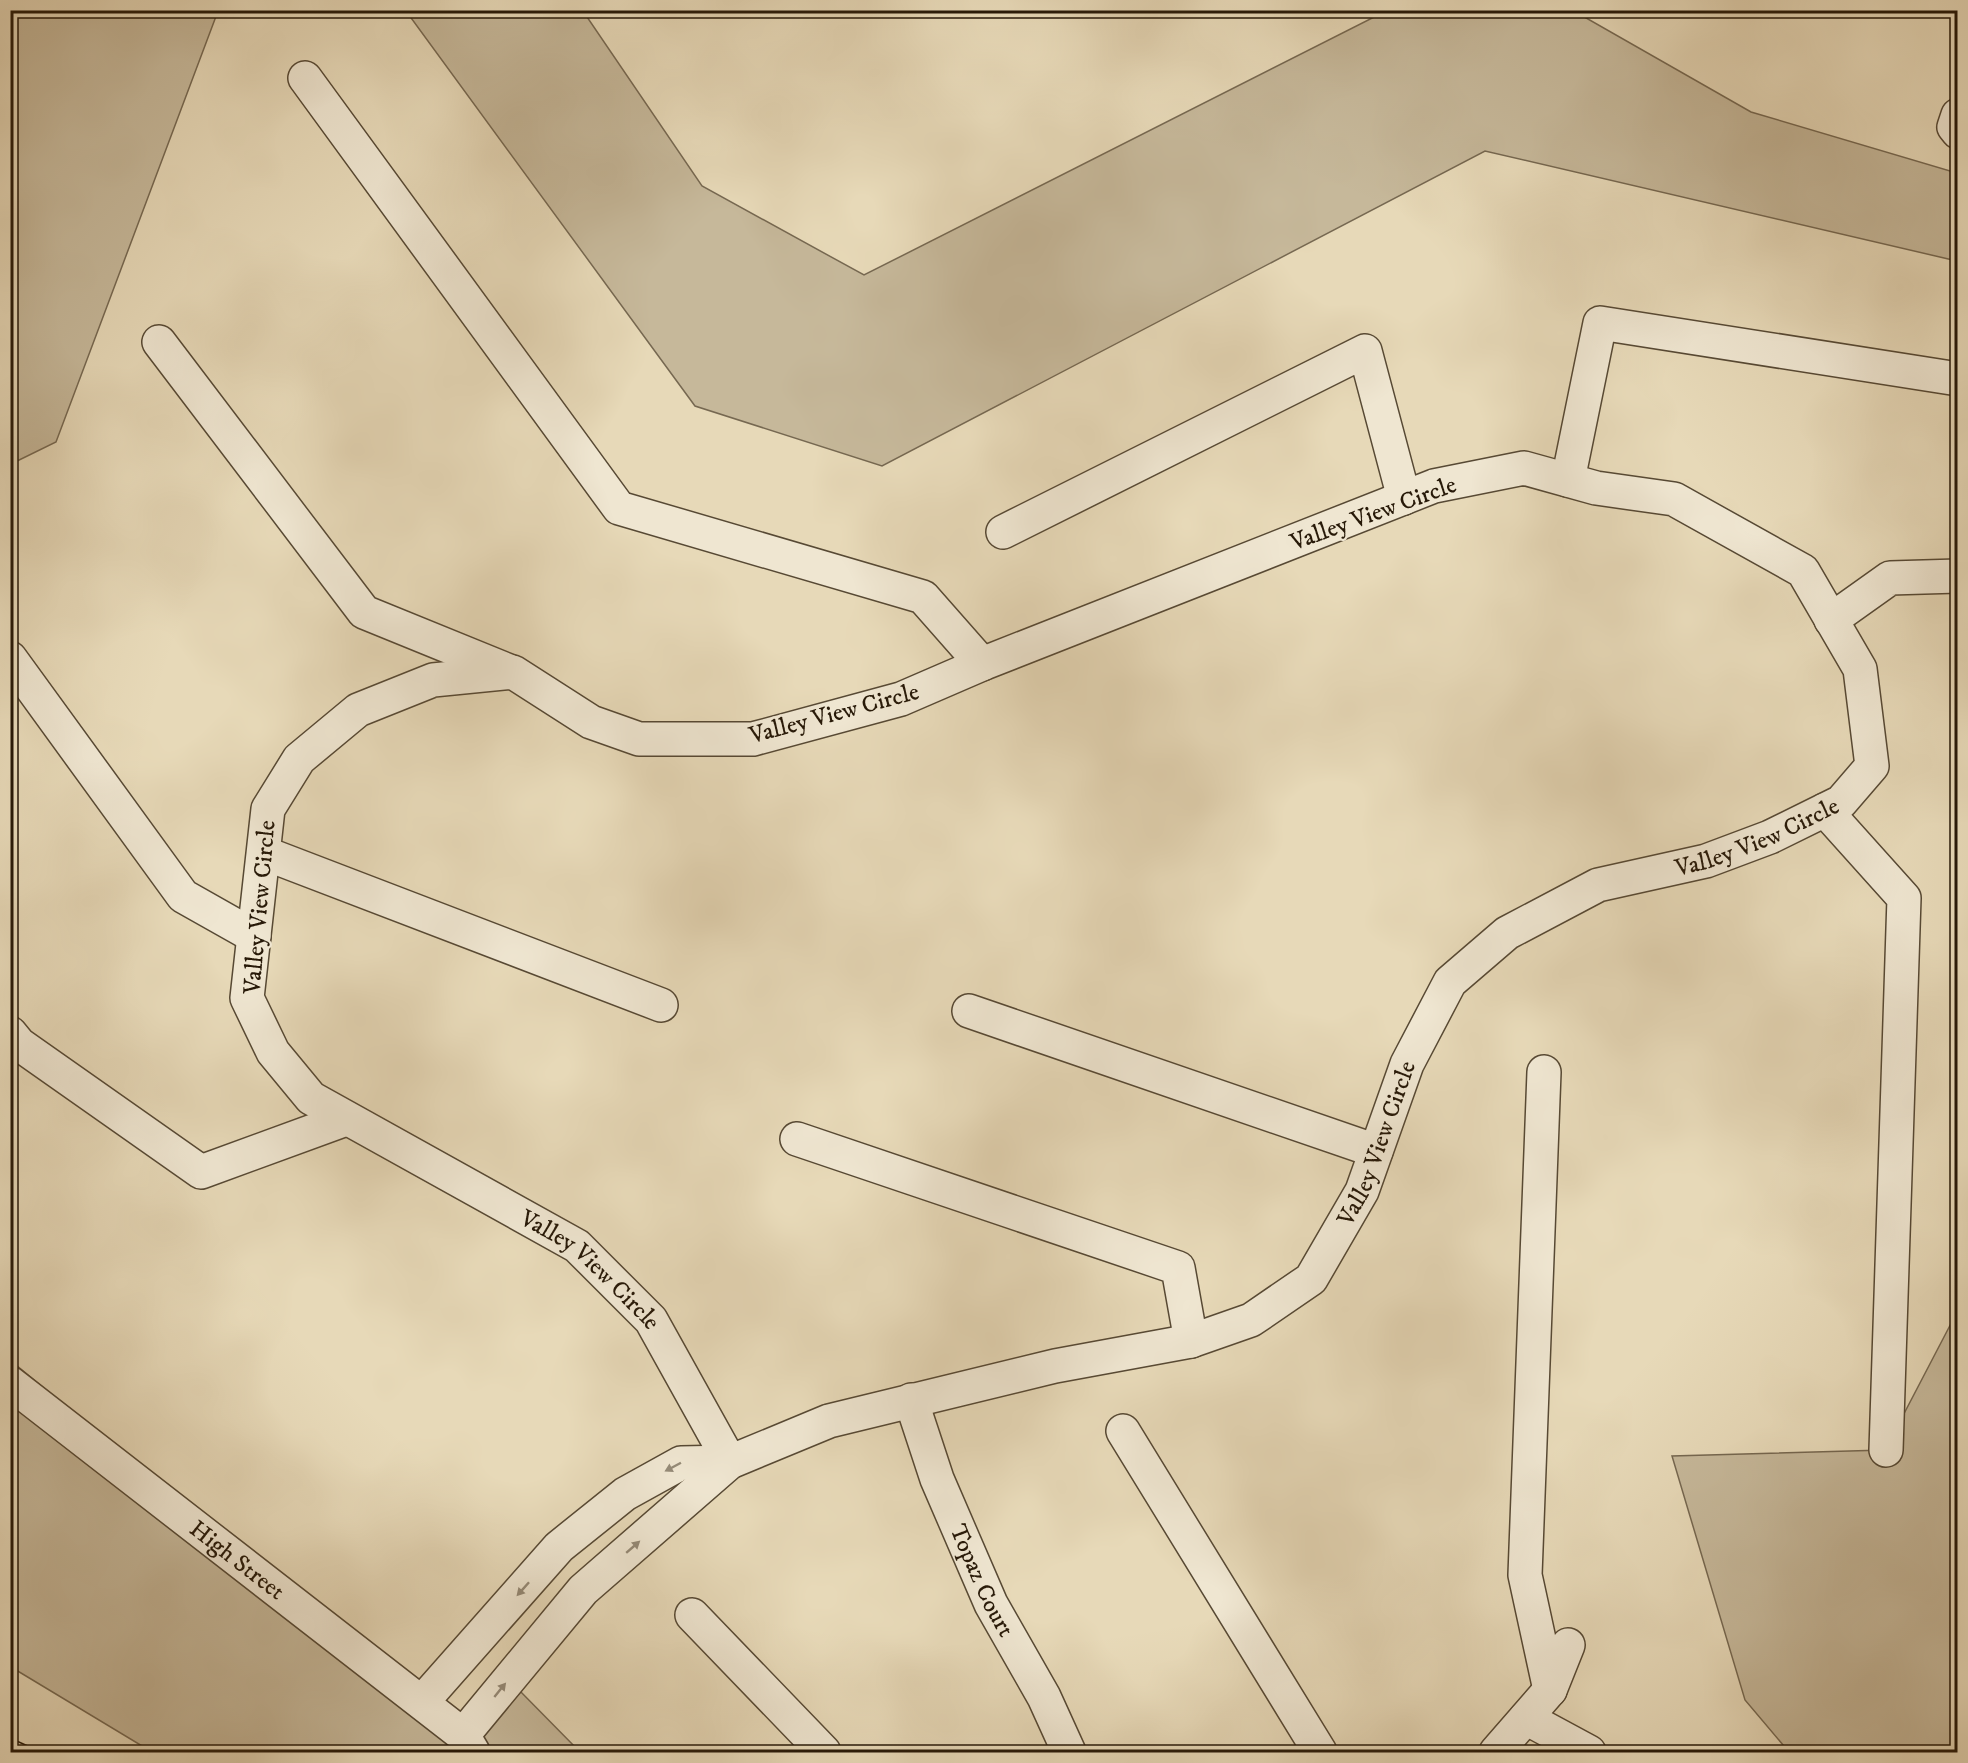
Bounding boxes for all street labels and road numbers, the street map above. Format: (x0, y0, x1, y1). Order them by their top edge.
street label: Valley View Circle (1285, 470, 1461, 558)
street label: Valley View Circle (745, 677, 923, 751)
street label: Valley View Circle (1671, 791, 1844, 884)
street label: Valley View Circle (237, 819, 283, 996)
street label: Valley View Circle (1331, 1057, 1423, 1232)
street label: Valley View Circle (514, 1203, 667, 1335)
street label: High Street (183, 1514, 291, 1607)
street label: Topaz Court (942, 1520, 1021, 1643)

